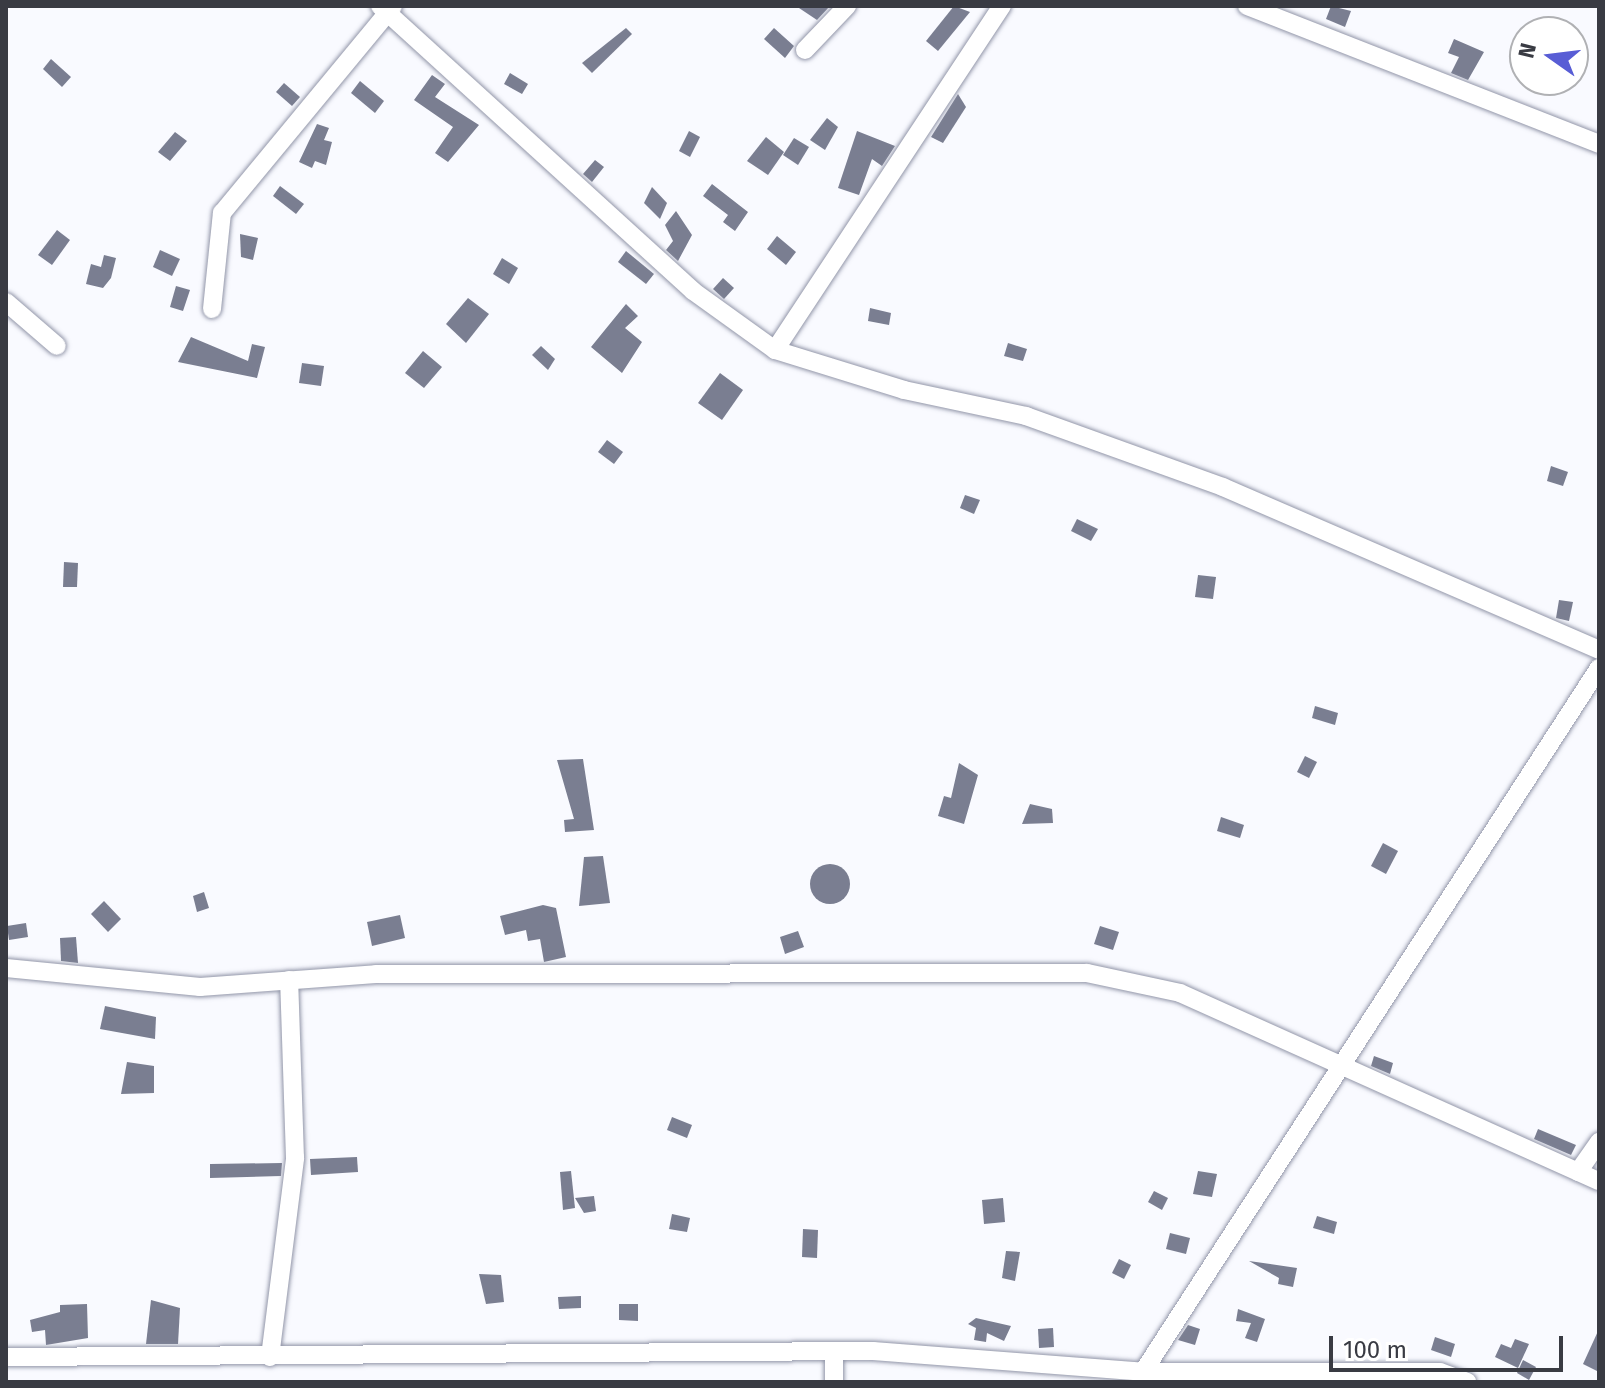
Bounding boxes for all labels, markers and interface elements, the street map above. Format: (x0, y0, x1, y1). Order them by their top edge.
north arrow (1509, 16, 1589, 96)
text: N (1512, 40, 1542, 61)
scale bar (1333, 1320, 1567, 1370)
text: 100 m (1343, 1336, 1407, 1364)

